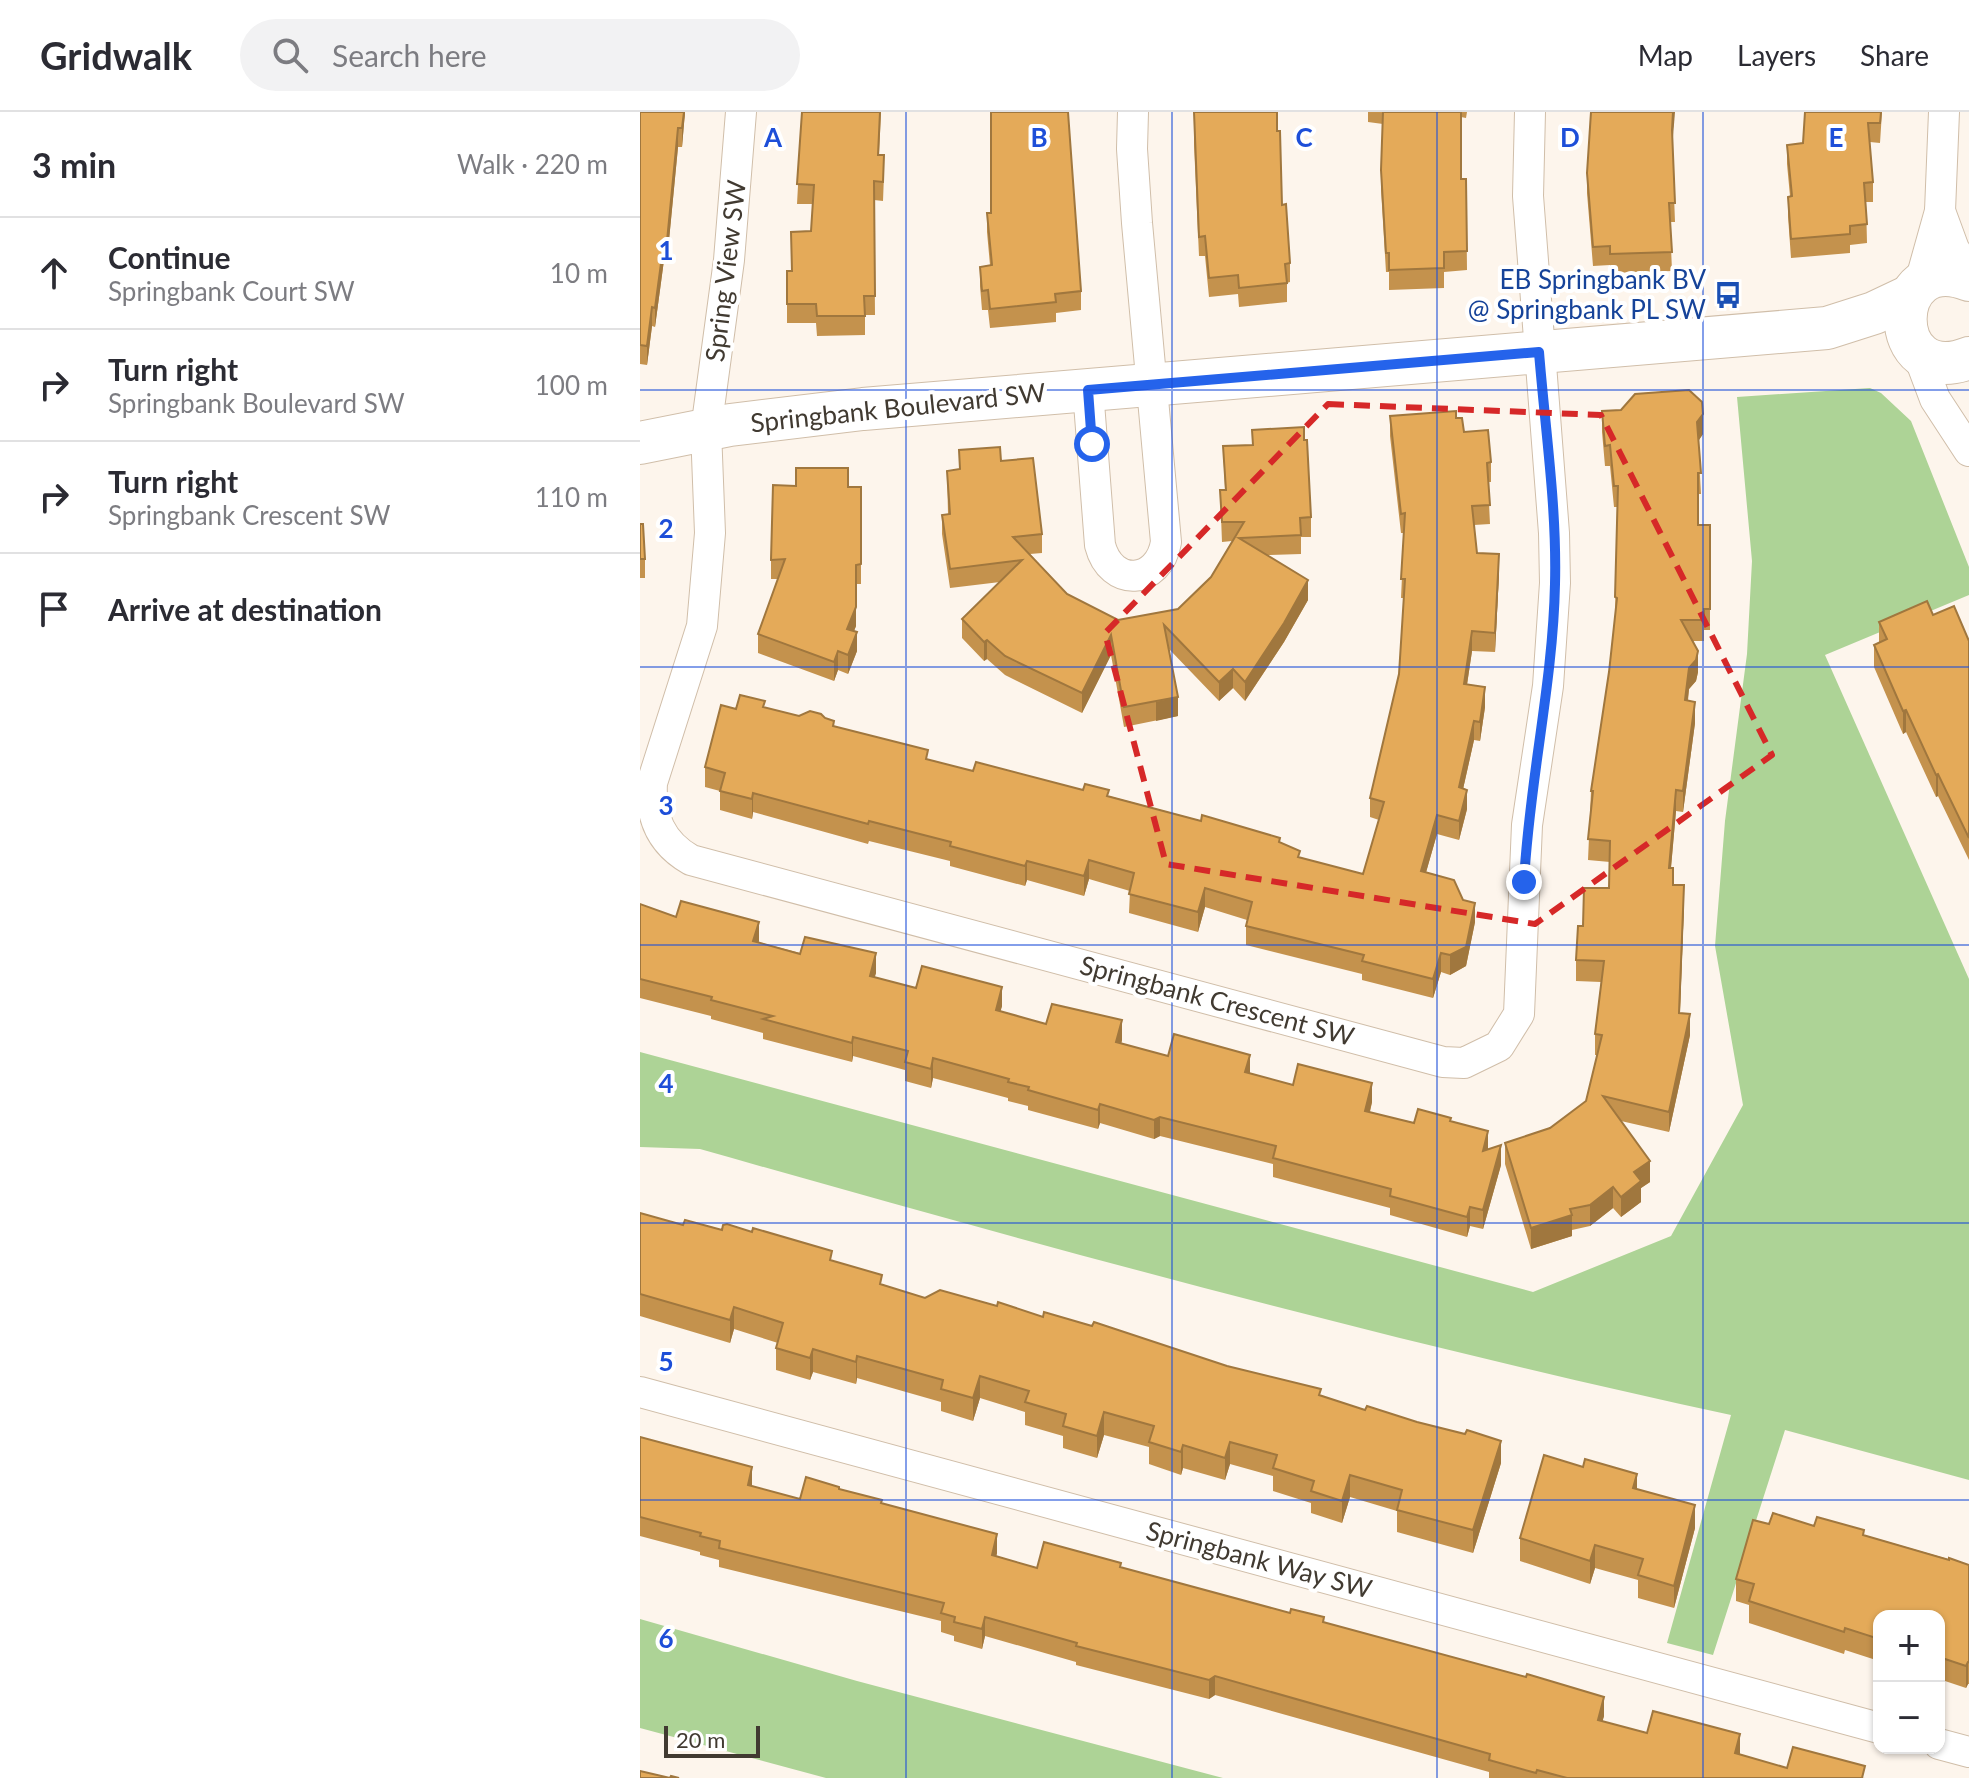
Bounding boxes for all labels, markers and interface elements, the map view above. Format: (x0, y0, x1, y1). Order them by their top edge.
search box (240, 19, 800, 91)
text: Gridwalk (40, 32, 192, 78)
icon: search (268, 33, 312, 77)
text: Search here (332, 37, 487, 73)
text: Map (1638, 38, 1693, 72)
text: Layers (1737, 38, 1816, 72)
text: Share (1860, 38, 1929, 72)
text: A (763, 121, 783, 153)
text: B (1030, 121, 1048, 153)
text: C (1295, 121, 1313, 153)
text: D (1560, 121, 1580, 153)
text: E (1829, 121, 1843, 153)
text: 3 min (32, 144, 116, 185)
text: Walk · 220 m (457, 148, 608, 180)
street label: Spring View SW (698, 178, 752, 364)
text: 1 (658, 234, 674, 266)
text: Continue (108, 239, 231, 275)
icon: ahead (32, 251, 76, 295)
text: 10 m (550, 257, 608, 289)
place label: EB Springbank BV @ Springbank PL SW (1468, 263, 1706, 325)
text: Springbank Court SW (108, 275, 355, 307)
bus stop icon: EB Springbank BV @ Springbank PL SW (1713, 280, 1743, 310)
text: Turn right (108, 351, 238, 387)
icon: right (32, 363, 76, 407)
text: 100 m (535, 369, 608, 401)
street label: Springbank Boulevard SW (749, 376, 1047, 438)
text: Springbank Boulevard SW (108, 387, 405, 419)
route start (1074, 426, 1110, 462)
text: Turn right (108, 463, 238, 499)
icon: right (32, 475, 76, 519)
text: 110 m (535, 481, 608, 513)
text: Springbank Crescent SW (108, 499, 390, 531)
text: 2 (658, 512, 674, 544)
icon: arrive (32, 587, 76, 631)
text: Arrive at destination (108, 591, 382, 627)
text: 3 (658, 789, 674, 821)
route end (1506, 864, 1542, 900)
street label: Springbank Crescent SW (1077, 948, 1358, 1052)
text: 4 (658, 1067, 674, 1099)
text: 5 (658, 1345, 674, 1377)
street label: Springbank Way SW (1143, 1514, 1376, 1605)
map controls (1873, 1610, 1945, 1754)
button: + (1873, 1610, 1945, 1682)
text: 6 (658, 1622, 674, 1654)
button: − (1873, 1682, 1945, 1754)
scale bar (664, 1722, 760, 1758)
text: 20 m (676, 1726, 725, 1753)

